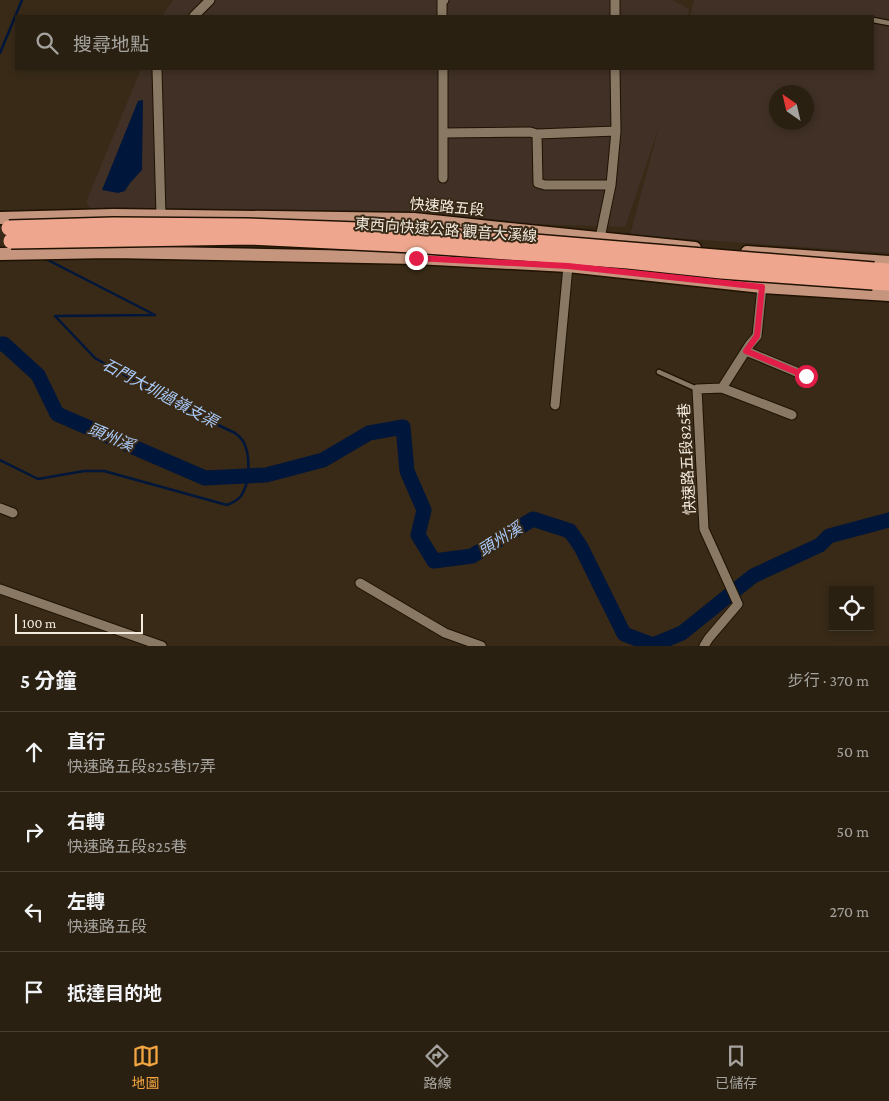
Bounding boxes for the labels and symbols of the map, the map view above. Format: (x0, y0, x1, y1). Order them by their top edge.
north arrow (769, 85, 814, 130)
street label: 快速路五段 (409, 195, 485, 218)
street label: 東西向快速公路 觀音大溪線 (354, 215, 538, 244)
route end (405, 247, 428, 270)
water label: 石門大圳過嶺支渠 (99, 355, 222, 431)
route start (795, 365, 818, 388)
street label: 快速路五段825巷 (675, 403, 698, 516)
water label: 頭州溪 (86, 420, 138, 455)
water label: 頭州溪 (475, 518, 527, 559)
scale bar (15, 611, 142, 634)

